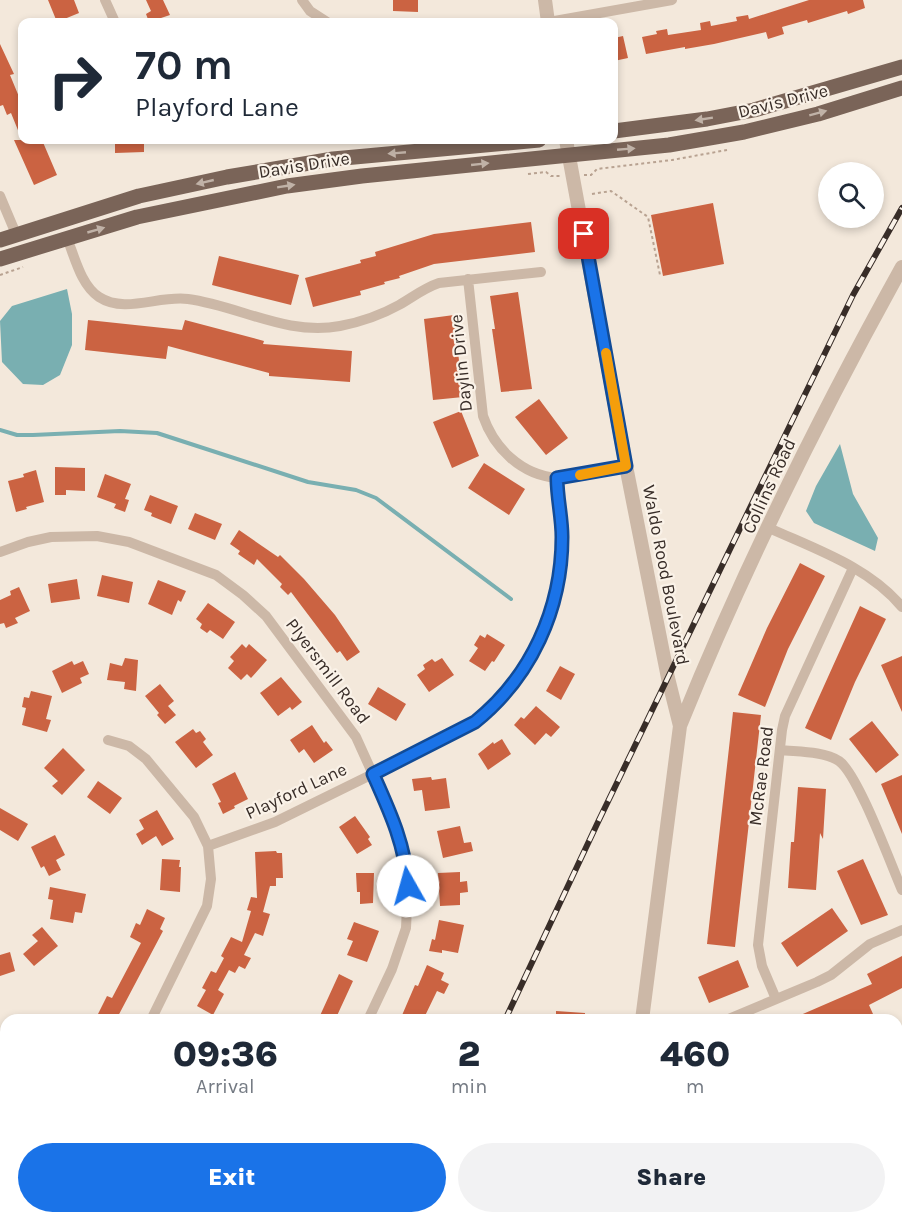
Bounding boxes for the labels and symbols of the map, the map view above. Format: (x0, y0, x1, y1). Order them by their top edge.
street label: Davis Drive (736, 79, 830, 123)
one-way arrow (809, 108, 827, 118)
one-way arrow (694, 115, 713, 124)
one-way arrow (617, 144, 636, 154)
street label: Davis Drive (257, 147, 351, 183)
one-way arrow (388, 148, 407, 158)
one-way arrow (470, 159, 489, 169)
one-way arrow (195, 178, 214, 187)
one-way arrow (277, 181, 296, 190)
pin (558, 208, 609, 259)
one-way arrow (87, 225, 105, 234)
street label: Daylin Drive (445, 313, 477, 413)
street label: Collins Road (737, 435, 801, 537)
street label: Waldo Rood Boulevard (638, 483, 694, 667)
street label: Plyersmill Road (281, 614, 375, 728)
street label: McRae Road (744, 725, 778, 827)
street label: Playford Lane (242, 758, 350, 824)
position arrow (376, 854, 440, 918)

